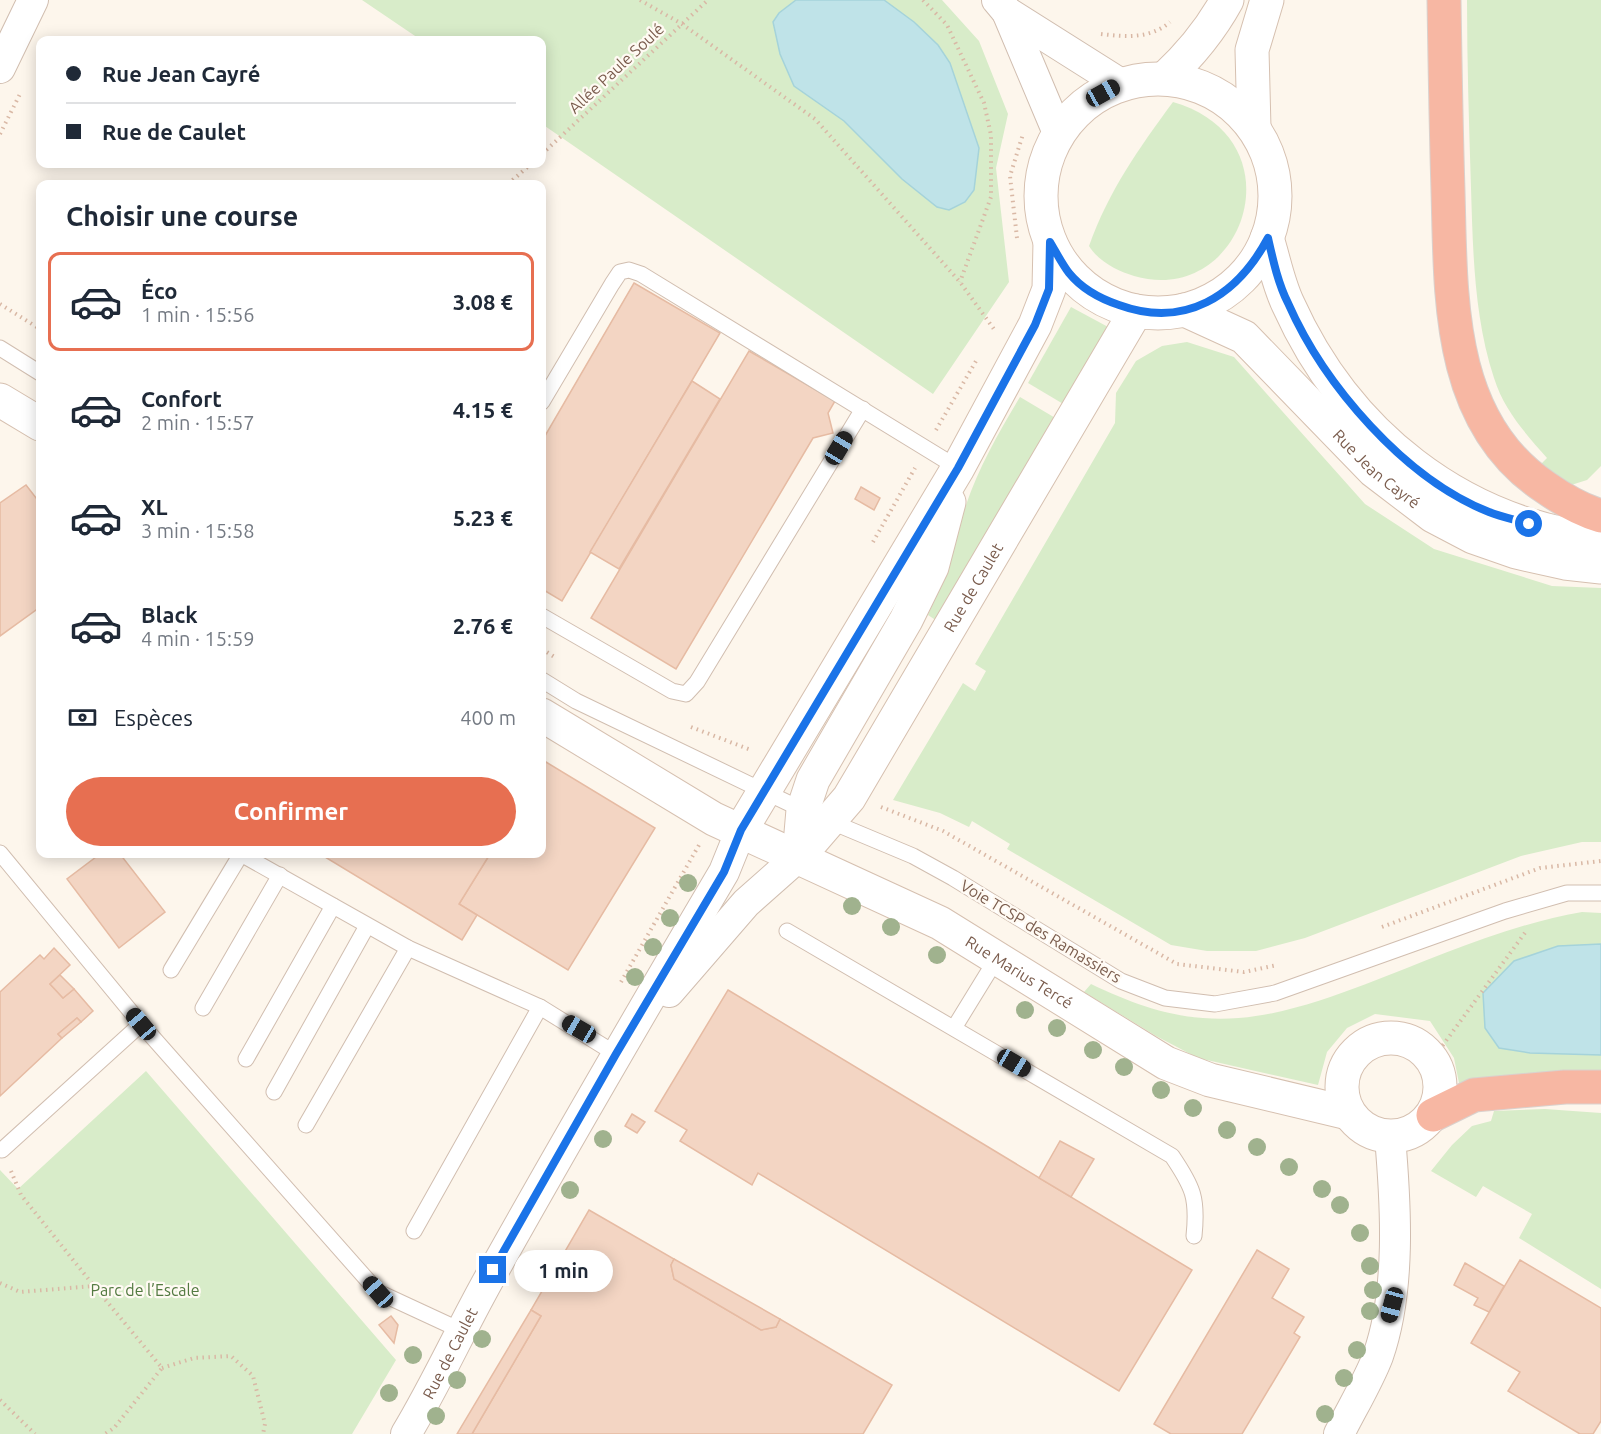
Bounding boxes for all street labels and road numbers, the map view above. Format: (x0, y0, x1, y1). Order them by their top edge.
street label: Allée Paule Soulé (565, 19, 667, 117)
street label: Rue Jean Cayré (1330, 426, 1424, 512)
street label: Rue de Caulet (940, 539, 1007, 635)
street label: Voie TCSP des Ramassiers (957, 876, 1125, 986)
street label: Rue Marius Tercé (962, 932, 1076, 1012)
street label: Rue de Caulet (419, 1304, 481, 1402)

